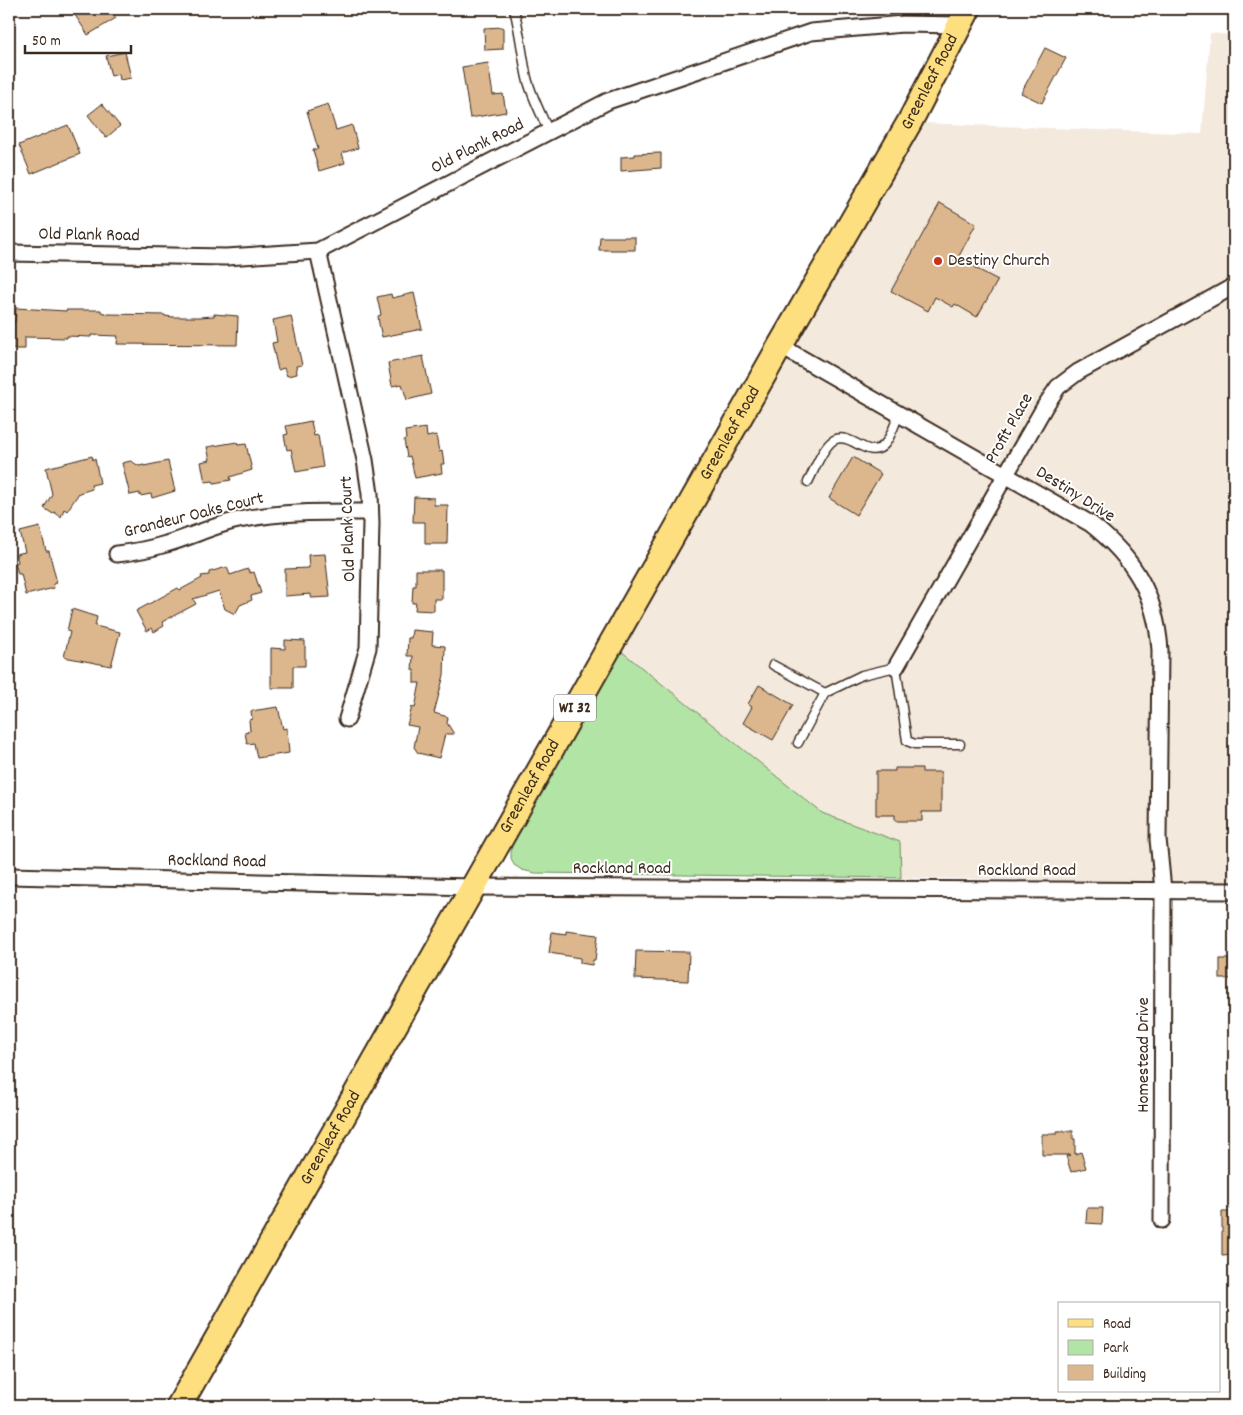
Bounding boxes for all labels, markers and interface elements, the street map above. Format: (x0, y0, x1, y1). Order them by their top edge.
scale bar (25, 22, 131, 54)
street label: Greenleaf Road (895, 30, 965, 135)
text: 50 m (32, 31, 61, 53)
street label: Old Plank Road (427, 113, 529, 181)
street label: Old Plank Road (38, 223, 140, 249)
place label: Destiny Church (948, 249, 1050, 274)
marker: Destiny Church (932, 255, 944, 267)
street label: Greenleaf Road (694, 382, 767, 485)
street label: Profit Place (980, 389, 1040, 469)
street label: Destiny Drive (1031, 461, 1119, 529)
street label: Old Plank Court (335, 475, 363, 582)
street label: Grandeur Oaks Court (121, 486, 267, 545)
road number: WI 32 (554, 694, 596, 721)
street label: Greenleaf Road (493, 735, 567, 838)
street label: Rockland Road (167, 849, 267, 875)
street label: Rockland Road (573, 857, 671, 882)
street label: Rockland Road (978, 859, 1076, 884)
street label: Homestead Drive (1132, 997, 1157, 1113)
street label: Greenleaf Road (294, 1086, 368, 1190)
legend (1058, 1302, 1220, 1392)
text: Road (1103, 1314, 1131, 1336)
text: Park (1103, 1338, 1129, 1360)
text: Building (1103, 1364, 1146, 1386)

